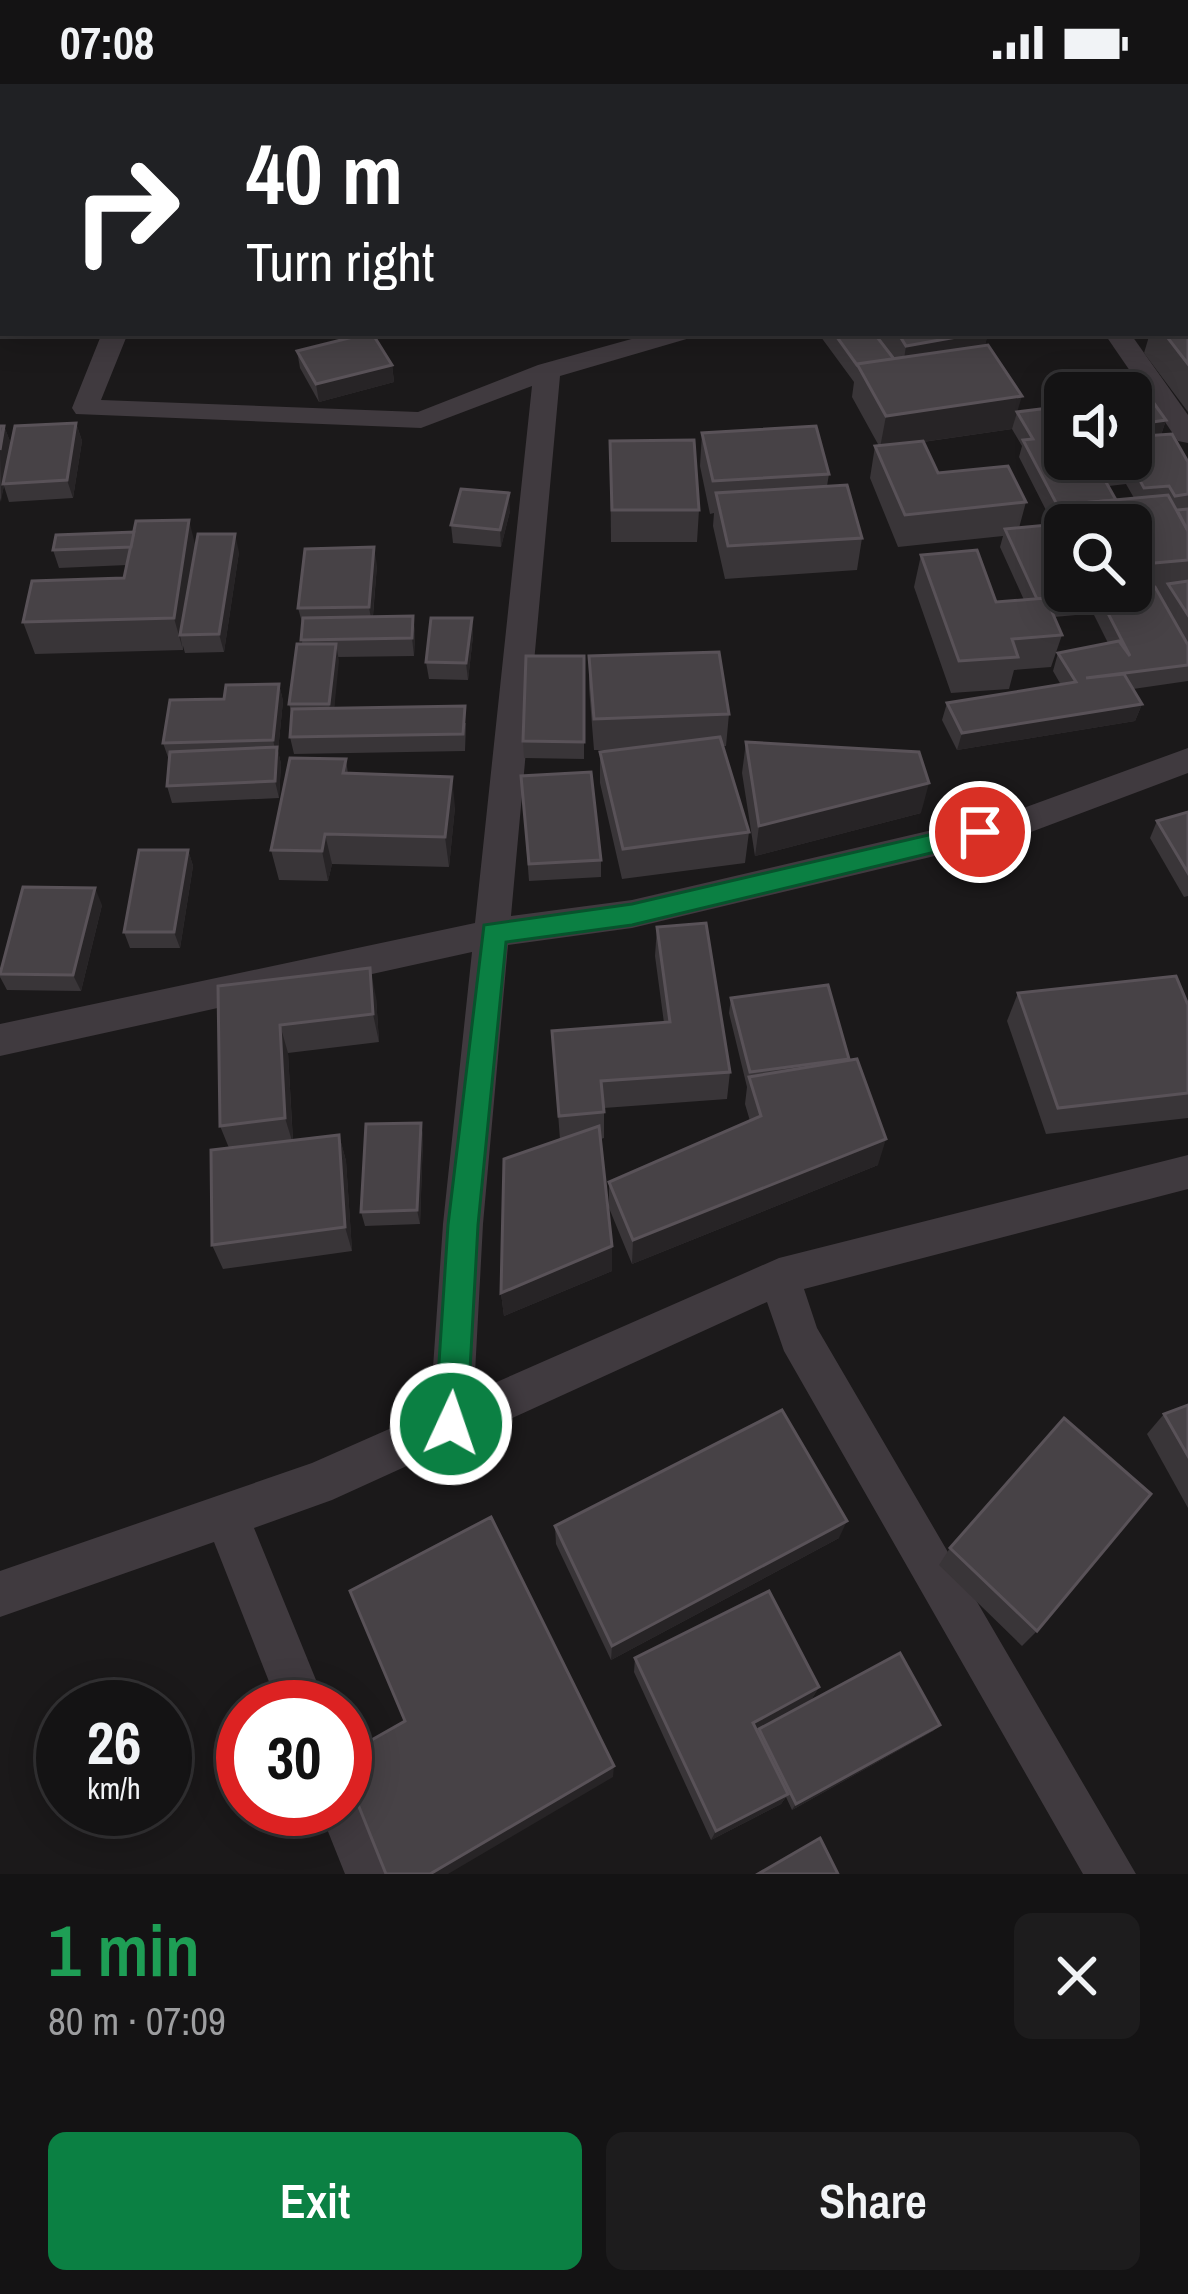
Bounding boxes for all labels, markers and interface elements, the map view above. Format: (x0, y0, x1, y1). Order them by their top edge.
text: 07:08 (60, 12, 154, 73)
text: 40 m (246, 117, 403, 230)
icon: right (48, 132, 204, 288)
text: Turn right (246, 225, 434, 298)
map controls (1044, 372, 1152, 612)
button: sound (1044, 372, 1152, 480)
button: search (1044, 504, 1152, 612)
pin (929, 781, 1031, 883)
icon: arrive (947, 799, 1013, 865)
position arrow (388, 1361, 514, 1487)
speed limit sign: 30 (216, 1680, 372, 1836)
text: 26 (87, 1702, 141, 1783)
text: km/h (87, 1768, 141, 1808)
text: 1 min (48, 1901, 200, 1998)
button: close (1014, 1913, 1140, 2039)
text: 80 m · 07:09 (48, 1995, 226, 2047)
button: Exit (48, 2132, 582, 2270)
button: Share (606, 2132, 1140, 2270)

